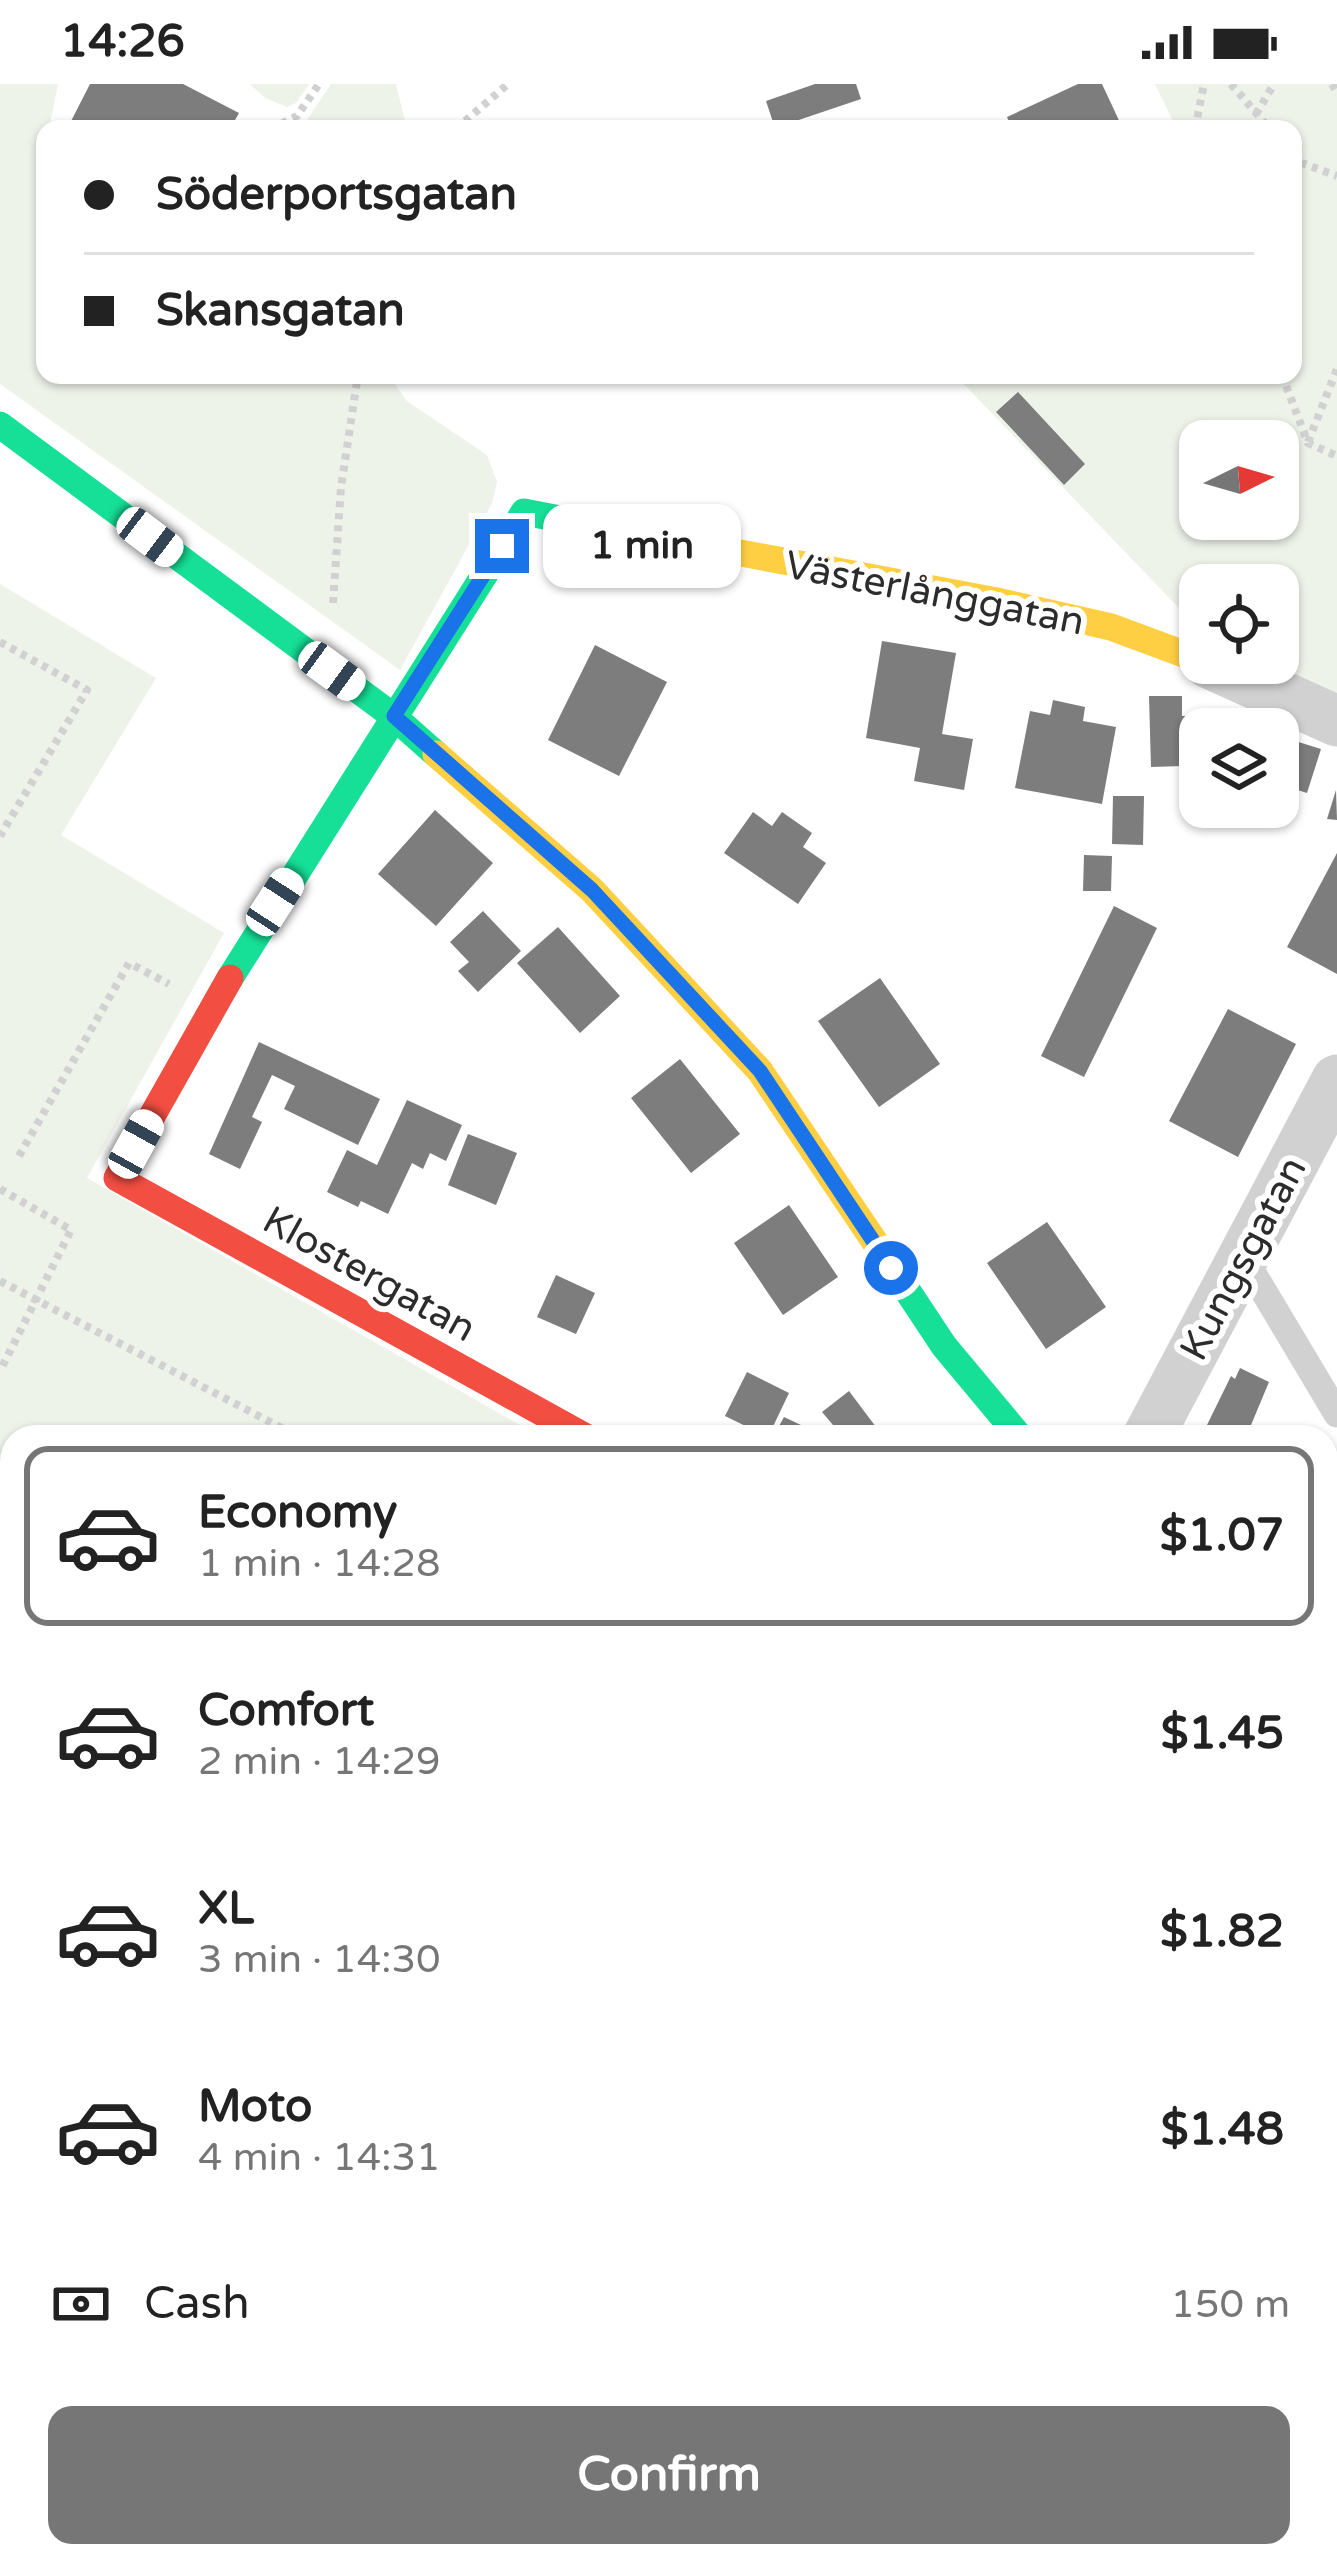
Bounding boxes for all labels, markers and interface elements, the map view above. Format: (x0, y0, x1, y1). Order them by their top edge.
text: 14:26 (60, 15, 185, 69)
text: Söderportsgatan (156, 168, 517, 222)
text: Skansgatan (156, 284, 405, 338)
north arrow (1179, 420, 1299, 540)
map controls (1179, 420, 1299, 828)
car (110, 501, 190, 573)
callout: 1 min (544, 504, 742, 588)
route end (475, 519, 529, 573)
text: 1 min (590, 522, 694, 569)
street label: Västerlånggatan (781, 541, 1088, 646)
button: locate (1179, 564, 1299, 684)
car (292, 635, 372, 707)
button: layers (1179, 708, 1299, 828)
car (240, 862, 310, 942)
car (103, 1104, 169, 1184)
street label: Kungsgatan (1170, 1149, 1317, 1368)
street label: Klostergatan (255, 1197, 484, 1352)
route start (864, 1241, 918, 1295)
icon: car (54, 1482, 162, 1590)
text: Economy (198, 1486, 397, 1540)
text: $1.07 (1160, 1509, 1284, 1563)
text: 1 min · 14:28 (198, 1540, 440, 1587)
icon: car (54, 1680, 162, 1788)
text: Comfort (198, 1684, 374, 1738)
text: $1.45 (1161, 1707, 1284, 1761)
text: 2 min · 14:29 (198, 1738, 440, 1785)
icon: car (54, 1878, 162, 1986)
text: XL (198, 1882, 254, 1936)
text: $1.82 (1160, 1905, 1284, 1959)
text: 3 min · 14:30 (198, 1936, 440, 1983)
icon: car (54, 2076, 162, 2184)
text: Moto (198, 2080, 312, 2134)
text: $1.48 (1161, 2103, 1284, 2157)
text: 4 min · 14:31 (198, 2134, 440, 2181)
icon: cash (48, 2271, 114, 2337)
text: Cash (144, 2277, 250, 2331)
text: 150 m (1171, 2281, 1290, 2328)
button: Confirm (48, 2406, 1290, 2544)

